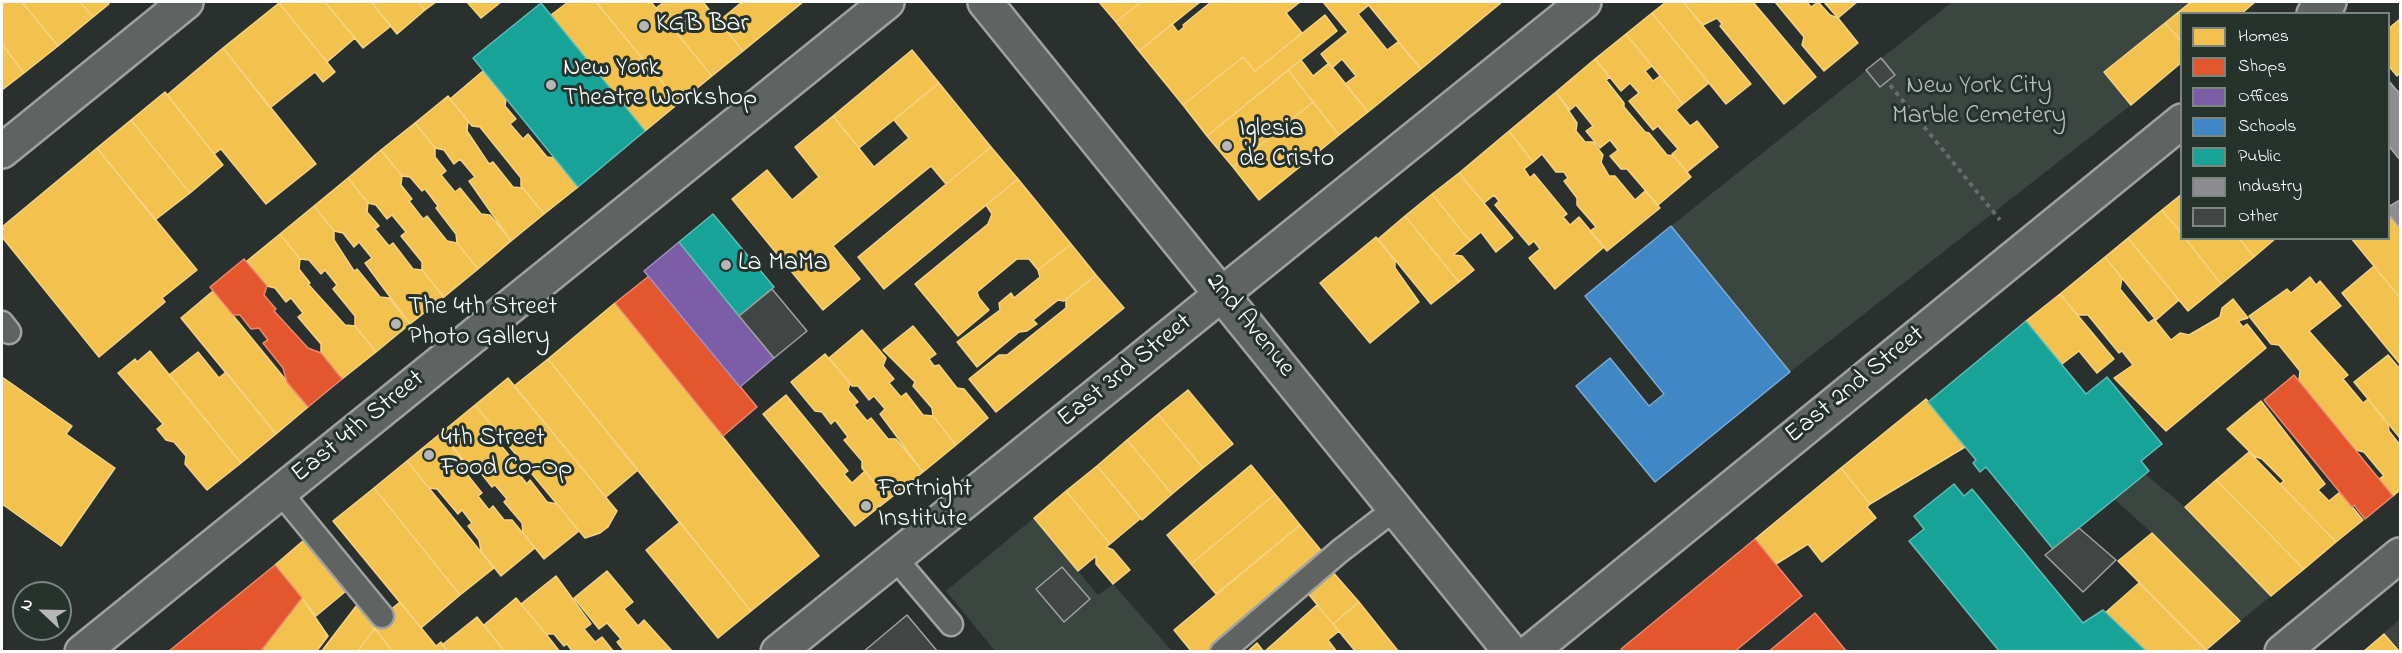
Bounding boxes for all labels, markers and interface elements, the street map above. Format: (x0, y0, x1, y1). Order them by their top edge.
place label: KGB Bar (656, 10, 749, 42)
legend (2180, 12, 2390, 240)
marker: KGB Bar (637, 19, 651, 33)
text: Homes (2238, 24, 2289, 50)
place label: New York Theatre Workshop (563, 54, 757, 116)
text: Shops (2238, 54, 2286, 80)
park label: New York City Marble Cemetery (1892, 72, 2066, 134)
marker: New York Theatre Workshop (544, 78, 558, 92)
text: Offices (2238, 84, 2289, 110)
text: Schools (2238, 114, 2296, 140)
place label: Iglesia de Cristo (1239, 115, 1334, 176)
marker: Iglesia de Cristo (1220, 139, 1234, 153)
text: Public (2238, 144, 2281, 170)
text: Industry (2238, 174, 2302, 200)
text: Other (2238, 204, 2278, 230)
place label: La MaMa (738, 249, 828, 281)
marker: La MaMa (719, 258, 733, 272)
street label: 2nd Avenue (1198, 268, 1300, 384)
place label: The 4th Street Photo Gallery (408, 293, 557, 354)
street label: East 3rd Street (1053, 308, 1199, 436)
marker: The 4th Street Photo Gallery (389, 317, 403, 331)
street label: East 2nd Street (1780, 320, 1932, 452)
street label: East 4th Street (286, 365, 432, 491)
place label: 4th Street Food Co-Op (441, 424, 572, 485)
marker: 4th Street Food Co-Op (422, 448, 436, 462)
place label: Fortnight Institute (878, 475, 972, 536)
marker: Fortnight Institute (859, 499, 873, 513)
north arrow (12, 581, 72, 641)
text: N (14, 595, 40, 615)

